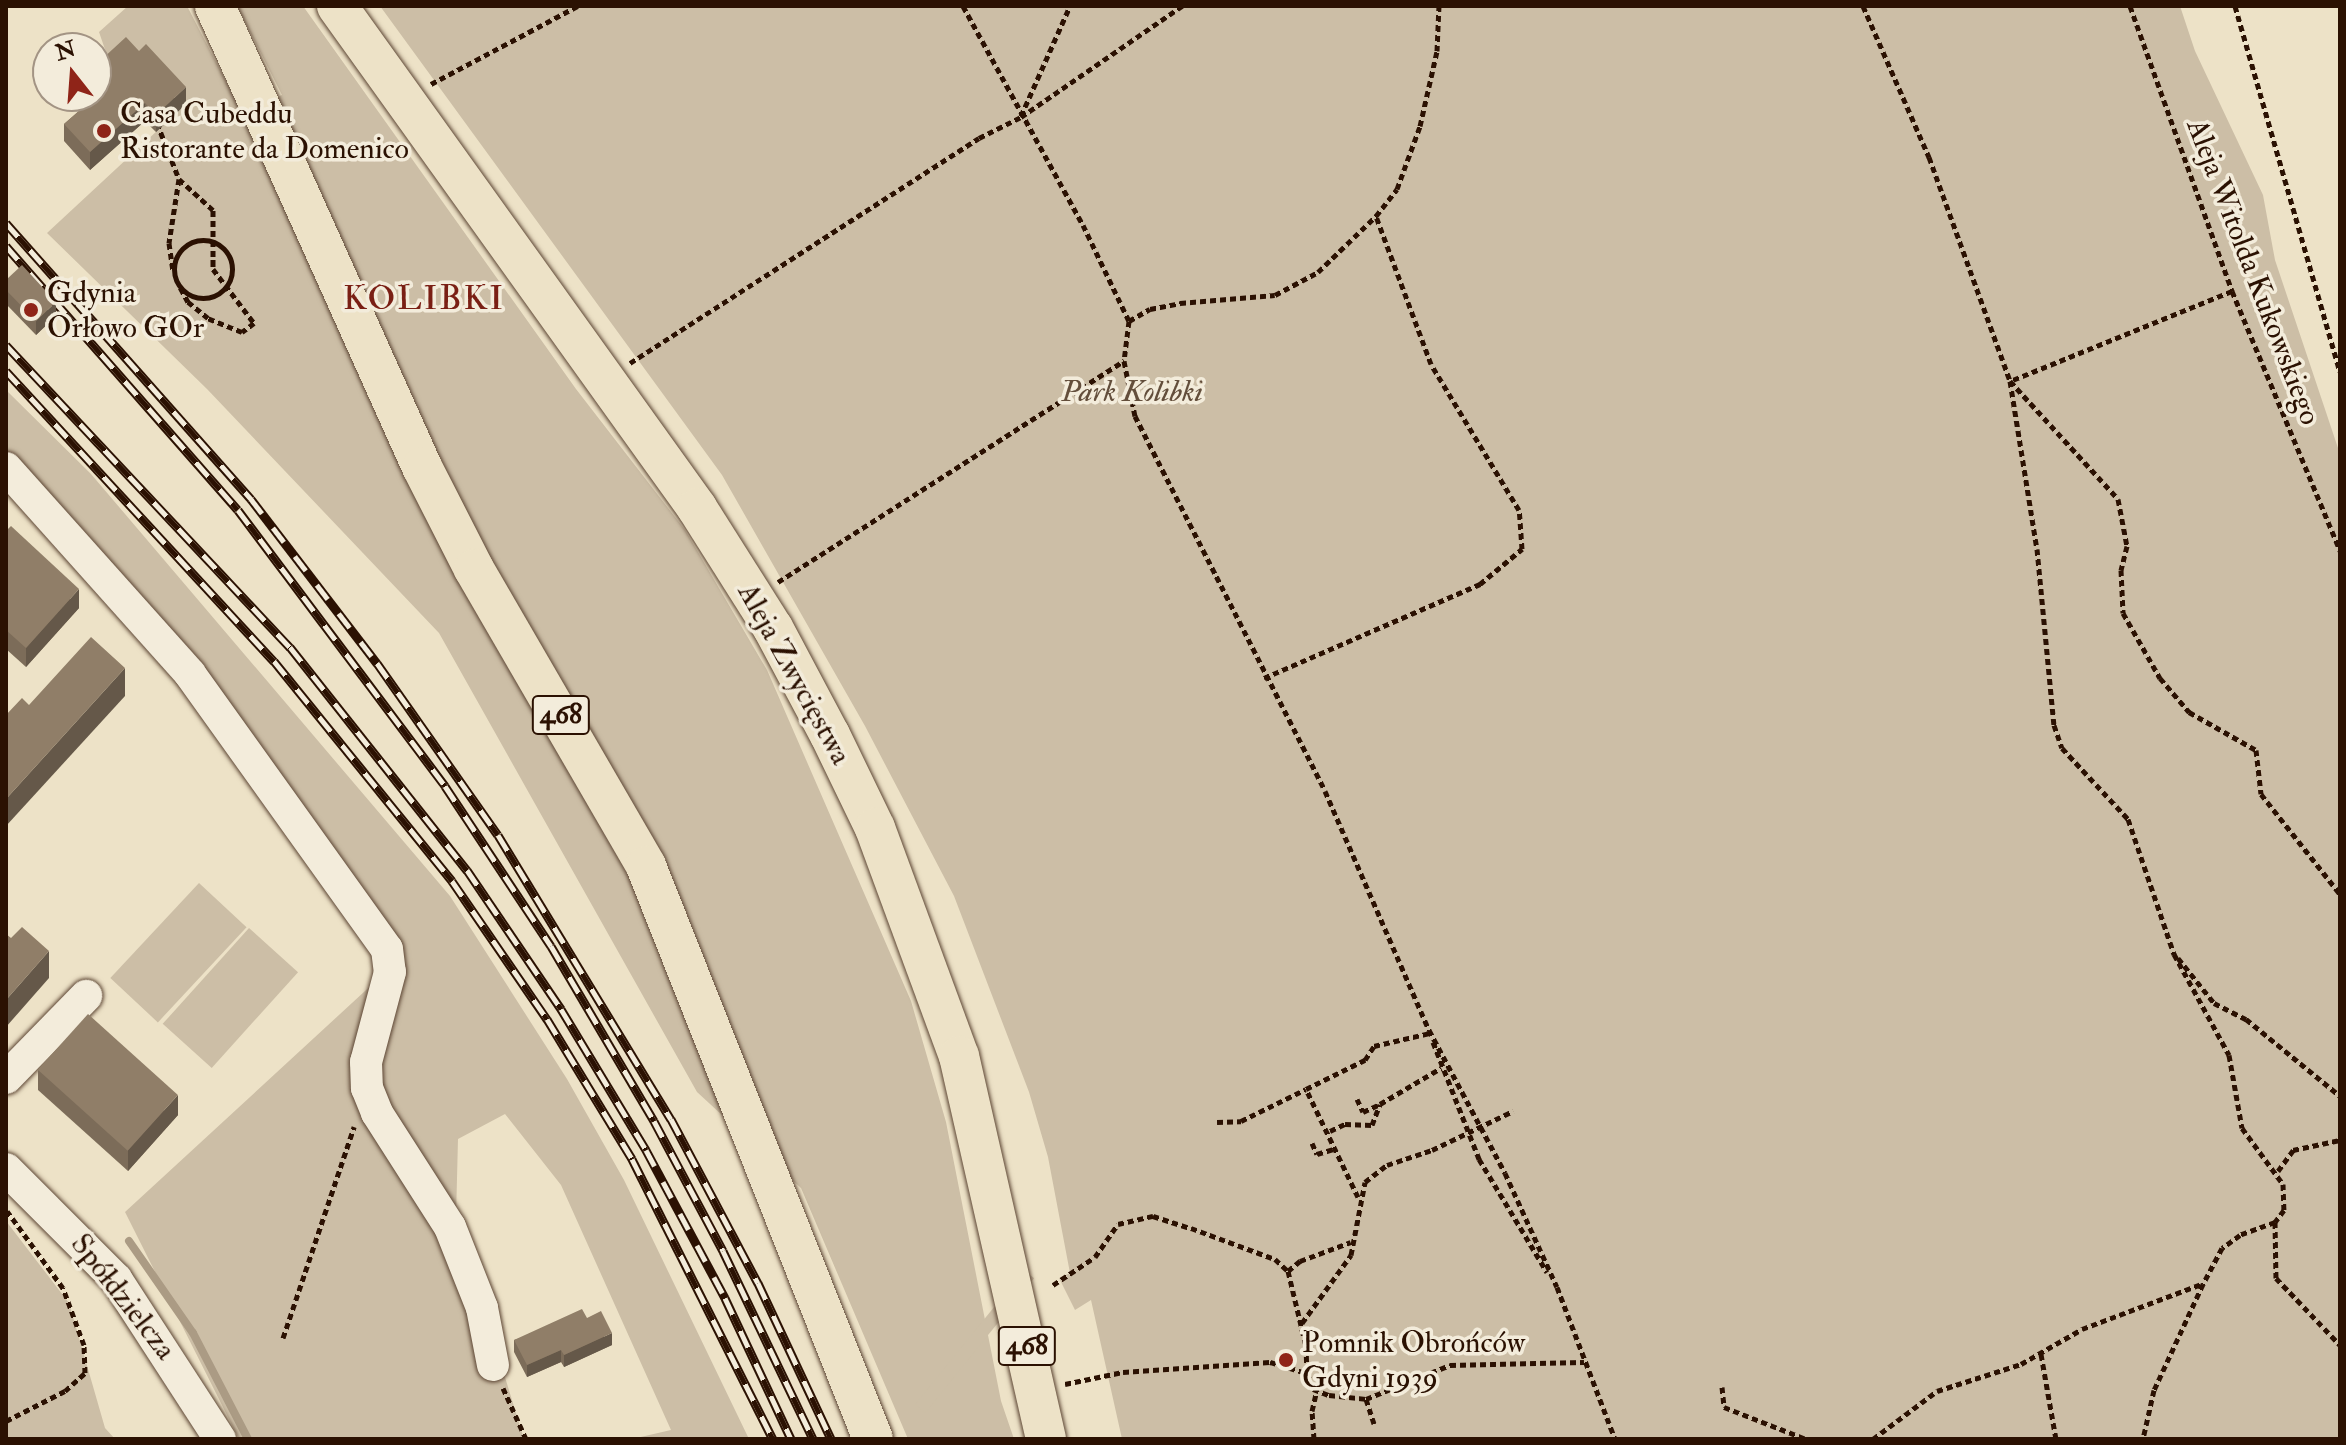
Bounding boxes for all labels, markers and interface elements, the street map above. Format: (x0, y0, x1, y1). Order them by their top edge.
north arrow (32, 32, 112, 112)
text: N (52, 35, 79, 67)
place label: Casa Cubeddu Ristorante da Domenico (120, 96, 409, 166)
street label: Aleja Witolda Kukowskiego (2178, 114, 2328, 430)
marker: Casa Cubeddu Ristorante da Domenico (95, 122, 113, 140)
place label: Gdynia Orłowo GOr (47, 275, 204, 346)
district label: KOLIBKI (343, 279, 505, 319)
marker: Gdynia Orłowo GOr (22, 301, 40, 319)
park label: Park Kolibki (1061, 374, 1203, 410)
street label: Aleja Zwycięstwa (729, 577, 859, 771)
road number: 468 (531, 691, 591, 739)
street label: Spółdzielcza (63, 1227, 183, 1367)
road number: 468 (997, 1322, 1057, 1370)
place label: Pomnik Obrońców Gdyni 1939 (1302, 1325, 1525, 1396)
marker: Pomnik Obrońców Gdyni 1939 (1277, 1351, 1295, 1369)

